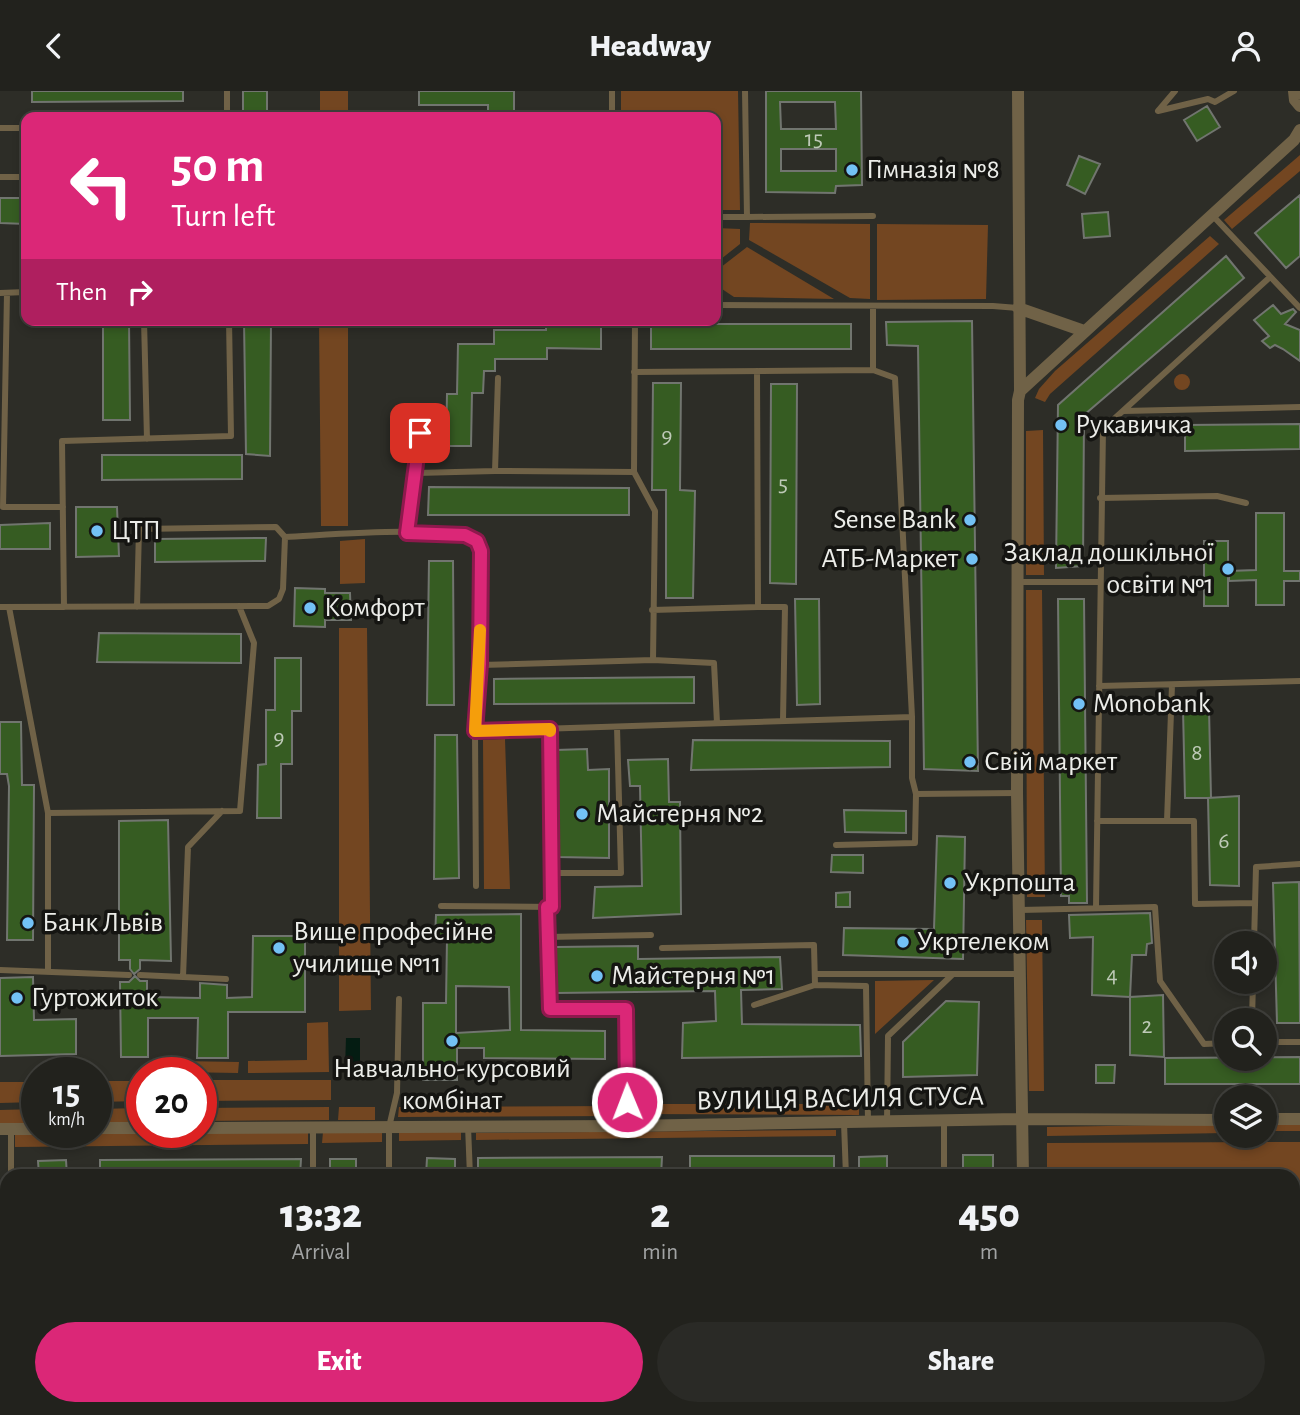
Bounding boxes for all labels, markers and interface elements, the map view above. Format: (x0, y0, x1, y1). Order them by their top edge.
icon: back (35, 27, 73, 65)
icon: person (1227, 27, 1265, 65)
text: Headway (589, 30, 711, 62)
house number: 15 (805, 127, 823, 151)
icon: left (56, 140, 147, 231)
text: 50 m (171, 142, 265, 191)
place label: Гімназія №8 (866, 156, 1000, 184)
marker: Гімназія №8 (844, 162, 860, 178)
text: Turn left (171, 200, 275, 232)
icon: right (121, 273, 159, 311)
text: Then (56, 279, 107, 305)
pin (390, 403, 450, 463)
place label: Рукавичка (1075, 411, 1192, 439)
icon: arrive (401, 414, 439, 452)
marker: Рукавичка (1053, 417, 1069, 433)
house number: 9 (661, 424, 673, 448)
house number: 5 (778, 472, 788, 496)
place label: Sense Bank (833, 506, 956, 534)
marker: Sense Bank (962, 512, 978, 528)
place label: ЦТП (111, 517, 161, 545)
marker: ЦТП (89, 523, 105, 539)
place label: Заклад дошкільної освіти №1 (1004, 539, 1214, 599)
place label: АТБ-Маркет (821, 545, 959, 573)
marker: АТБ-Маркет (964, 551, 980, 567)
marker: Заклад дошкільної освіти №1 (1220, 561, 1236, 577)
place label: Комфорт (324, 594, 426, 622)
marker: Комфорт (302, 600, 318, 616)
place label: Monobank (1093, 690, 1211, 718)
marker: Monobank (1071, 696, 1087, 712)
house number: 9 (273, 726, 285, 750)
house number: 8 (1191, 741, 1203, 765)
place label: Свій маркет (984, 748, 1118, 776)
marker: Свій маркет (962, 754, 978, 770)
place label: Майстерня №2 (596, 800, 764, 828)
marker: Майстерня №2 (574, 806, 590, 822)
house number: 6 (1218, 829, 1230, 853)
place label: Укрпошта (964, 869, 1076, 897)
marker: Укрпошта (942, 875, 958, 891)
place label: Банк Львів (42, 909, 163, 937)
marker: Банк Львів (20, 915, 36, 931)
place label: Вище професійне училище №11 (292, 918, 493, 978)
place label: Укртелеком (917, 928, 1050, 956)
map controls (1214, 931, 1277, 1148)
button: sound (1214, 931, 1277, 994)
marker: Укртелеком (895, 934, 911, 950)
marker: Вище професійне училище №11 (271, 940, 287, 956)
place label: Майстерня №1 (611, 962, 775, 990)
house number: 4 (1106, 963, 1118, 987)
marker: Майстерня №1 (589, 968, 605, 984)
place label: Гуртожиток (31, 984, 158, 1012)
marker: Гуртожиток (9, 990, 25, 1006)
button: search (1214, 1008, 1277, 1071)
house number: 2 (1142, 1014, 1153, 1038)
marker: Навчально-курсовий комбінат (444, 1033, 460, 1049)
place label: Навчально-курсовий комбінат (333, 1055, 571, 1115)
speed limit sign: 20 (126, 1057, 217, 1148)
position arrow (590, 1065, 664, 1139)
text: 15 (53, 1076, 80, 1111)
street label: ВУЛИЦЯ ВАСИЛЯ СТУСА (696, 1082, 984, 1116)
button: layers (1214, 1085, 1277, 1148)
text: km/h (48, 1111, 85, 1129)
text: 13:32 (280, 1193, 362, 1235)
text: 2 (650, 1193, 670, 1235)
text: 450 (958, 1193, 1020, 1235)
text: Arrival (292, 1241, 351, 1264)
text: min (642, 1241, 678, 1264)
text: m (980, 1241, 998, 1264)
button: Exit (35, 1322, 643, 1402)
button: Share (657, 1322, 1265, 1402)

